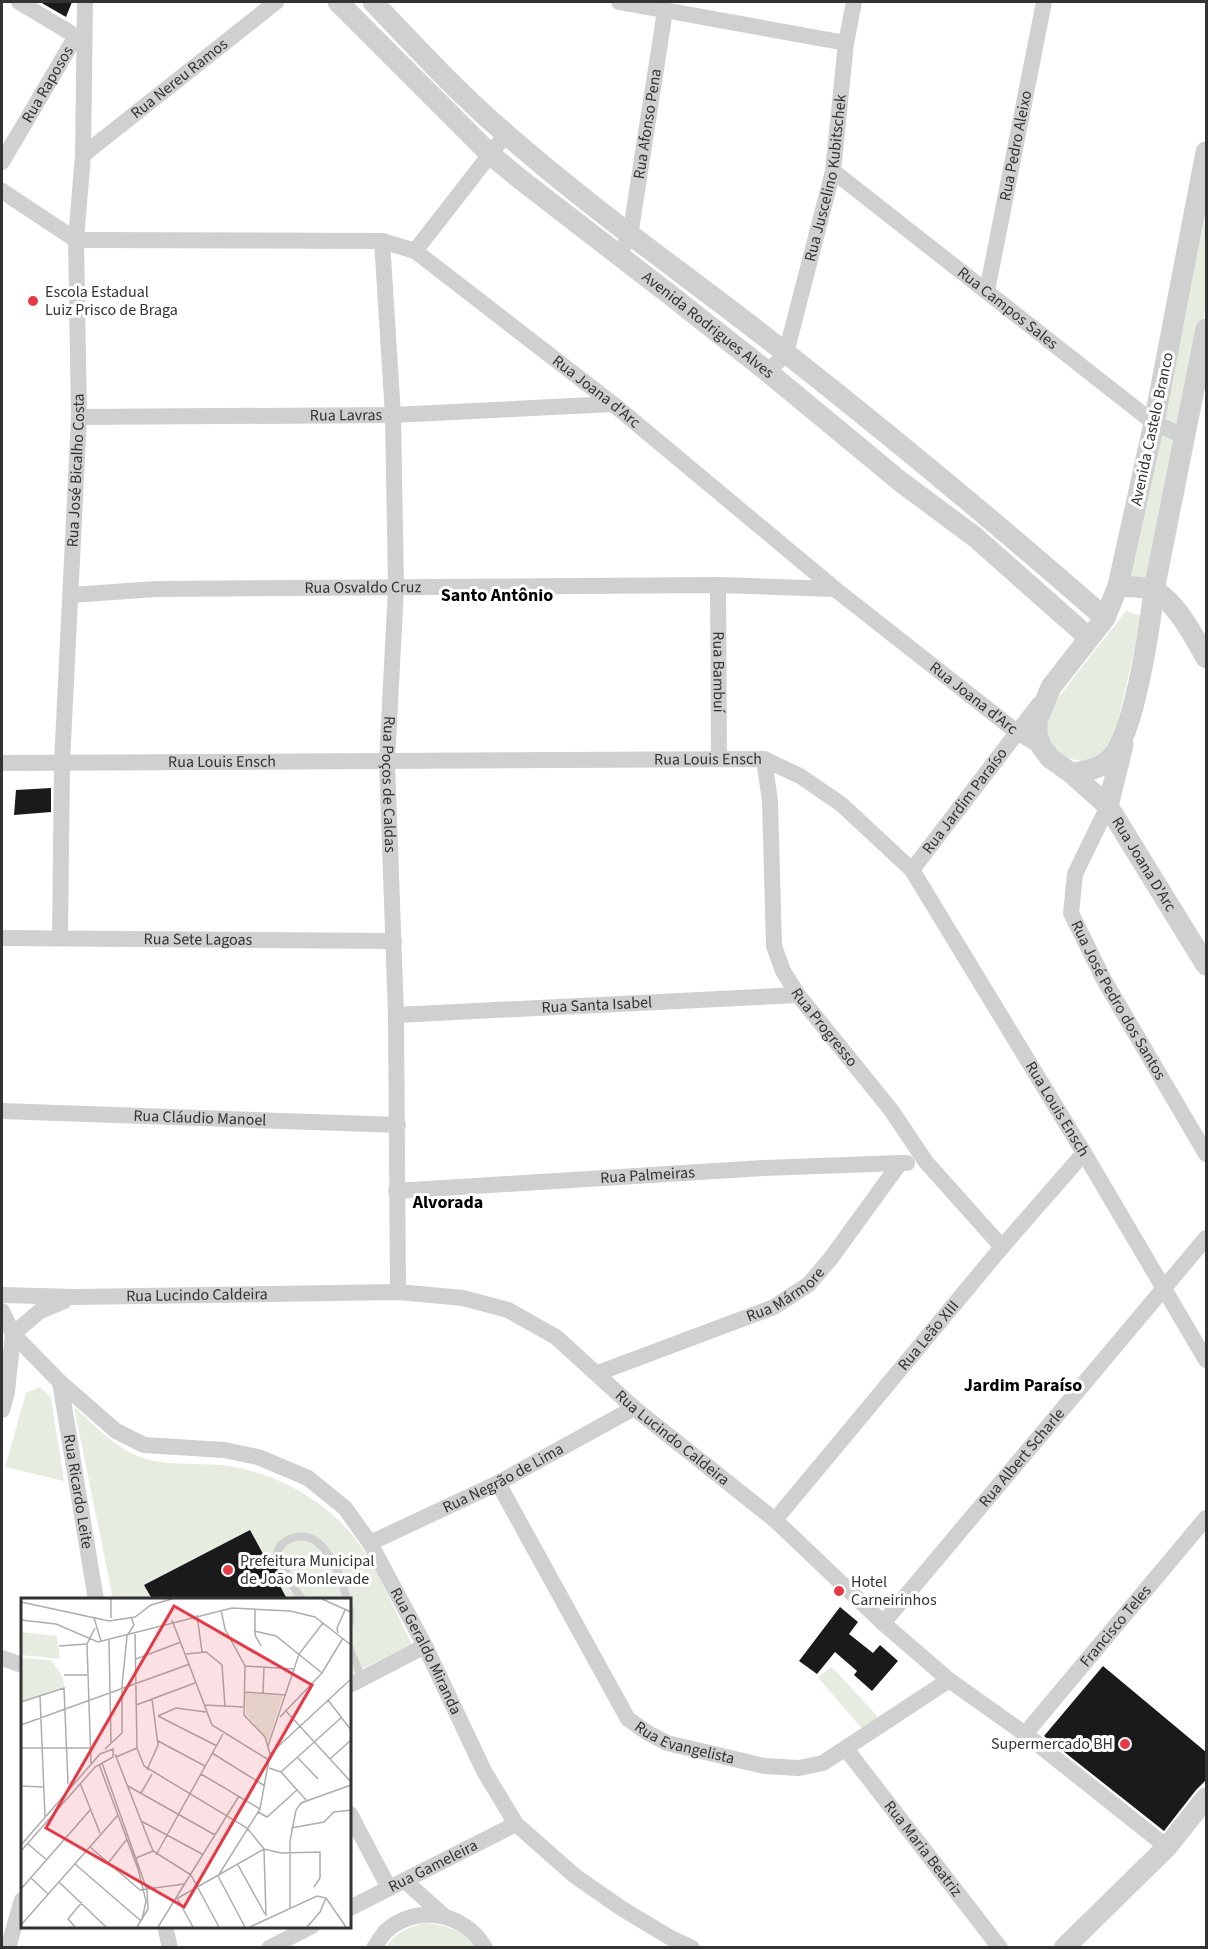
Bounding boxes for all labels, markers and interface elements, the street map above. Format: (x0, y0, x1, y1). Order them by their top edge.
street label: Rua Nereu Ramos (126, 33, 233, 124)
street label: Rua Raposos (16, 42, 79, 127)
street label: Rua Afonso Pena (628, 67, 667, 181)
street label: Rua Pedro Aleixo (994, 89, 1037, 203)
street label: Rua Juscelino Kubitschek (799, 93, 852, 264)
street label: Rua Campos Sales (953, 262, 1063, 355)
street label: Avenida Rodrigues Alves (637, 266, 779, 384)
place label: Escola Estadual Luiz Prisco de Braga (45, 281, 178, 321)
marker: Escola Estadual Luiz Prisco de Braga (26, 294, 40, 308)
street label: Rua Joana d'Arc (548, 350, 645, 433)
street label: Avenida Castelo Branco (1125, 350, 1179, 508)
street label: Rua José Bicalho Costa (62, 393, 90, 548)
street label: Rua Lavras (310, 404, 383, 427)
street label: Rua Osvaldo Cruz (304, 576, 421, 599)
district label: Santo Antônio (441, 583, 553, 608)
street label: Rua Bambuí (707, 631, 730, 714)
street label: Rua Joana d'Arc (925, 656, 1022, 740)
street label: Rua Poços de Caldas (376, 715, 401, 854)
street label: Rua Jardim Paraíso (917, 743, 1013, 859)
street label: Rua Louis Ensch (654, 748, 762, 771)
street label: Rua Louis Ensch (168, 751, 276, 773)
street label: Rua Joana D'Arc (1106, 813, 1182, 916)
street label: Rua José Pedro dos Santos (1065, 917, 1171, 1084)
street label: Rua Sete Lagoas (144, 928, 253, 951)
street label: Rua Progresso (785, 984, 863, 1072)
street label: Rua Santa Isabel (541, 991, 653, 1019)
street label: Rua Louis Ensch (1020, 1057, 1095, 1161)
street label: Rua Cláudio Manoel (133, 1105, 267, 1131)
street label: Rua Palmeiras (600, 1161, 696, 1189)
district label: Alvorada (412, 1190, 483, 1215)
street label: Rua Mármore (743, 1262, 830, 1327)
street label: Rua Lucindo Caldeira (126, 1283, 268, 1307)
street label: Rua Leão XIII (893, 1296, 964, 1375)
district label: Jardim Paraíso (964, 1373, 1082, 1398)
street label: Rua Lucindo Caldeira (610, 1385, 734, 1491)
street label: Rua Albert Scharle (974, 1403, 1070, 1512)
street label: Rua Ricardo Leite (58, 1432, 98, 1551)
street label: Rua Negrão de Lima (439, 1438, 568, 1518)
place label: Prefeitura Municipal de João Monlevade (240, 1550, 374, 1590)
marker: Prefeitura Municipal de João Monlevade (221, 1563, 235, 1577)
place label: Hotel Carneirinhos (851, 1571, 937, 1611)
street label: Francisco Teles (1075, 1580, 1156, 1672)
street label: Rua Geraldo Miranda (385, 1584, 467, 1718)
marker: Hotel Carneirinhos (832, 1584, 846, 1598)
inset map (21, 1598, 351, 1928)
street label: Rua Evangelista (630, 1716, 737, 1770)
place label: Supermercado BH (991, 1733, 1113, 1755)
marker: Supermercado BH (1118, 1737, 1132, 1751)
street label: Rua Maria Beatriz (879, 1796, 968, 1902)
street label: Rua Gameleira (385, 1834, 481, 1898)

